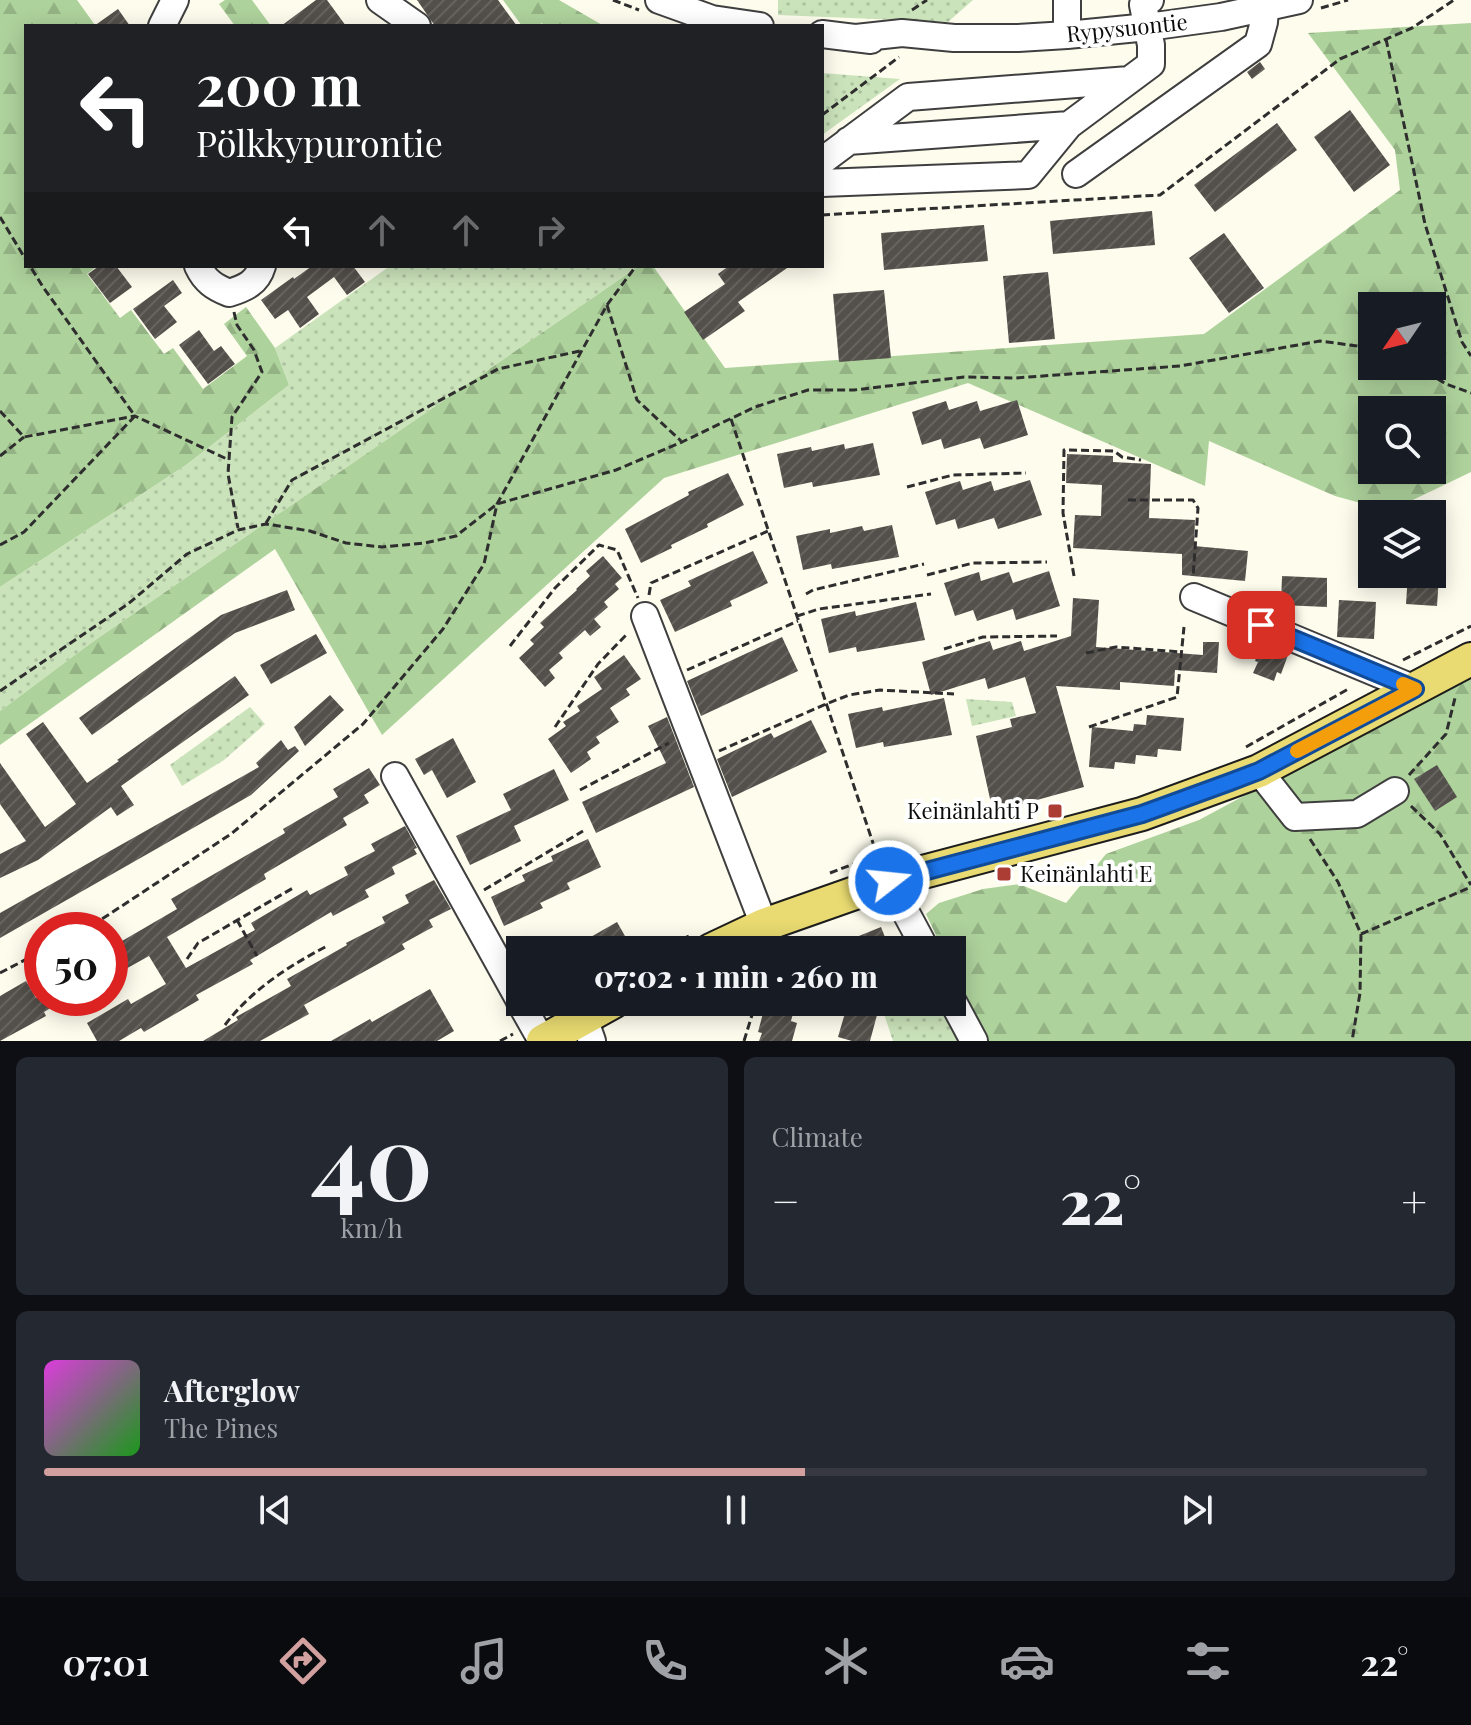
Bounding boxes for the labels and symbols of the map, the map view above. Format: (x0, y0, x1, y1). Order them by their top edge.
street label: Rypysuontie (1065, 6, 1189, 48)
north arrow (1358, 292, 1446, 380)
pin (1227, 591, 1295, 659)
place label: Keinänlahti P (907, 795, 1039, 825)
marker: Keinänlahti P (1046, 802, 1064, 820)
position arrow (847, 839, 931, 923)
place label: Keinänlahti E (1020, 858, 1153, 888)
marker: Keinänlahti E (995, 865, 1013, 883)
speed limit sign: 50 (24, 912, 128, 1016)

